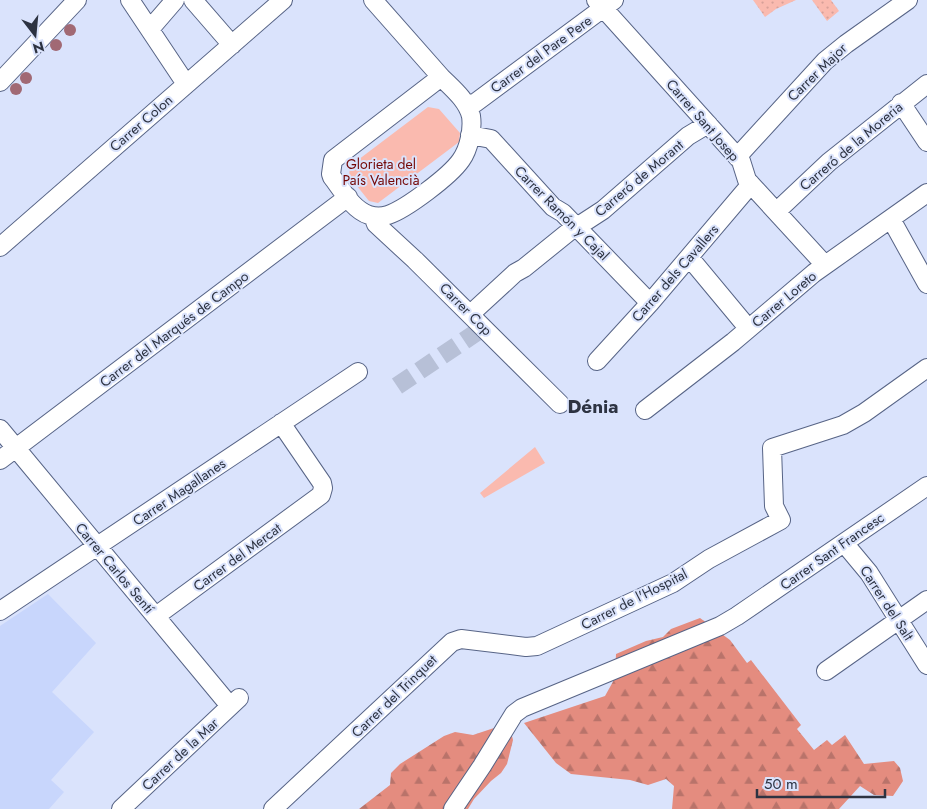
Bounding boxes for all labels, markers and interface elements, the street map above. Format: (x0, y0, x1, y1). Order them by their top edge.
north arrow (10, 10, 60, 60)
street label: Carrer del Pare Pere (486, 10, 596, 98)
text: N (30, 36, 47, 59)
street label: Carrer Major (783, 38, 851, 106)
street label: Carrer Sant Josep (662, 75, 744, 165)
street label: Carrer Colon (105, 90, 177, 156)
street label: Carreró de la Moreria (795, 97, 907, 195)
street label: Carreró de Morant (590, 135, 688, 221)
park label: Glorieta del País Valencià (343, 154, 419, 190)
street label: Carrer Ramón y Cajal (510, 161, 614, 265)
street label: Carrer dels Cavallers (627, 220, 723, 326)
street label: Carrer del Marqués de Campo (95, 266, 253, 392)
street label: Carrer Loreto (747, 266, 821, 332)
street label: Carrer Cop (435, 278, 497, 340)
district label: Dénia (567, 393, 619, 420)
street label: Carrer Magallanes (129, 453, 230, 531)
street label: Carrer Sant Francesc (776, 508, 888, 594)
street label: Carrer Carlos Sentí (71, 518, 160, 619)
street label: Carrer del Mercat (189, 518, 286, 596)
street label: Carrer del Salt (855, 562, 919, 645)
street label: Carrer de l'Hospital (577, 564, 691, 634)
street label: Carrer del Trinquet (347, 650, 442, 742)
street label: Carrer de la Mar (137, 713, 223, 795)
scale bar (757, 766, 884, 798)
text: 50 m (764, 773, 798, 795)

